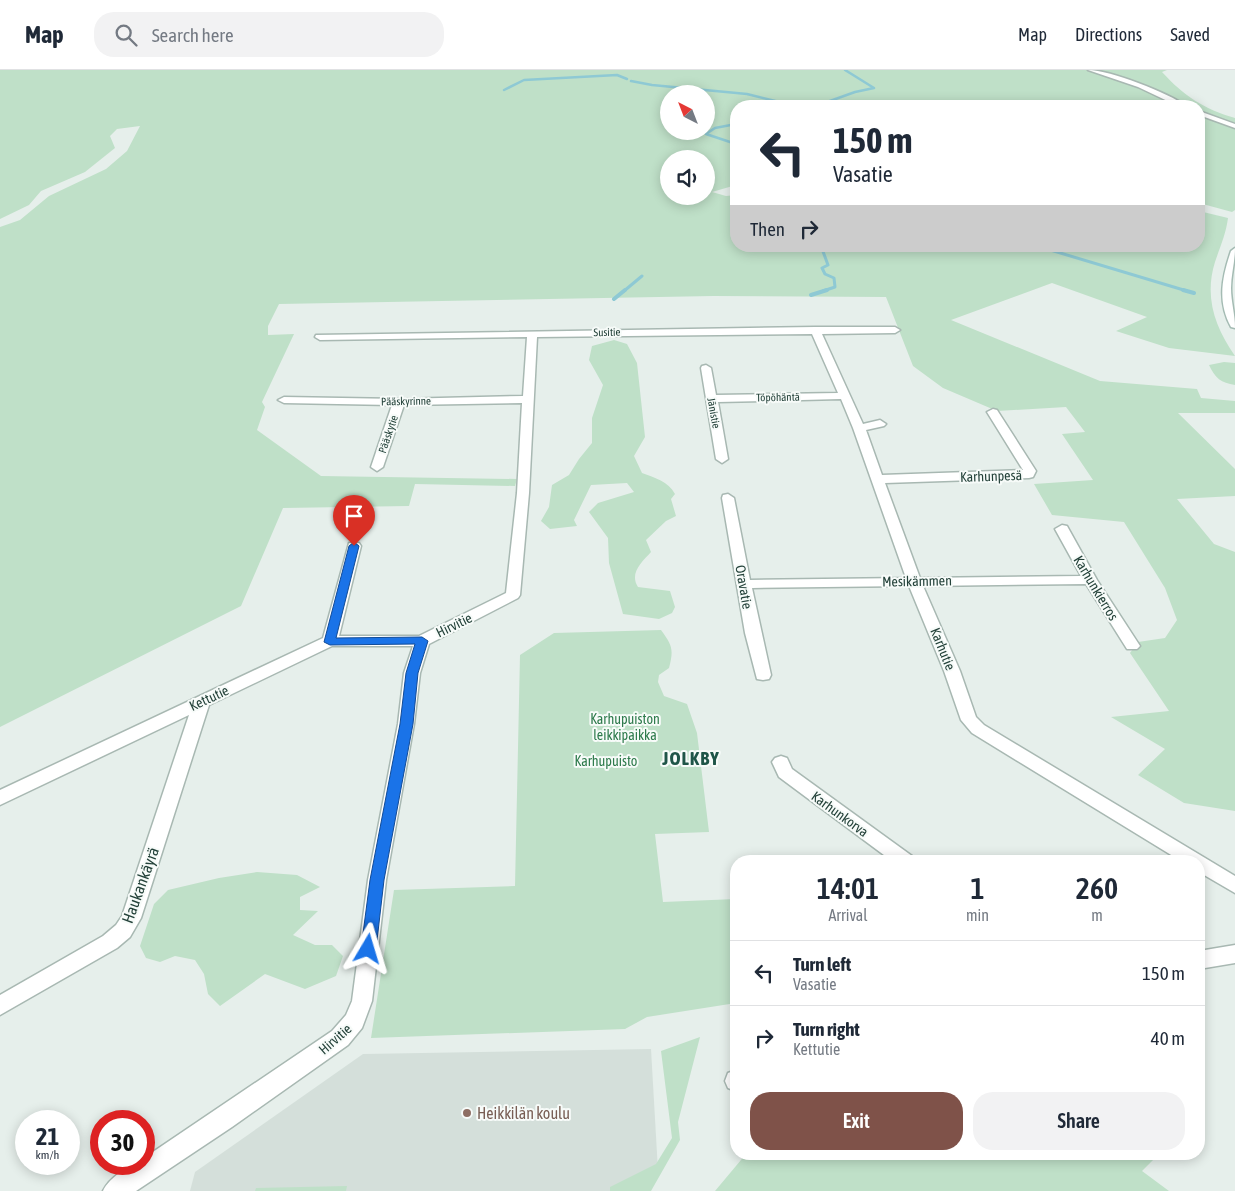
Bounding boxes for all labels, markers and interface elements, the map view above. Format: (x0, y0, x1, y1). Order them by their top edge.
search box (94, 12, 444, 57)
text: Map (25, 21, 64, 48)
icon: search (112, 21, 140, 49)
text: Search here (152, 24, 234, 46)
text: Map (1018, 24, 1047, 45)
text: Directions (1075, 24, 1142, 45)
text: Saved (1170, 24, 1210, 45)
north arrow (660, 85, 715, 140)
map controls (660, 85, 715, 205)
icon: left (750, 120, 815, 185)
text: 150 m (833, 120, 912, 160)
button: sound (660, 150, 715, 205)
text: Vasatie (833, 161, 893, 187)
icon: right (795, 215, 823, 243)
text: Then (750, 218, 785, 240)
street label: Susitie (593, 326, 621, 338)
street label: Töpöhäntä (756, 391, 800, 403)
street label: Pääskyrinne (381, 395, 431, 407)
street label: Jänistie (705, 397, 723, 429)
street label: Pääskytie (376, 413, 400, 455)
street label: Karhunpesä (960, 467, 1022, 485)
pin (333, 495, 375, 546)
icon: arrive (340, 502, 368, 530)
street label: Karhunkierros (1070, 553, 1122, 623)
street label: Oravatie (732, 564, 756, 610)
street label: Mesikämmen (882, 572, 952, 590)
street label: Hirvitie (433, 609, 475, 641)
street label: Karhutie (927, 625, 959, 673)
street label: Kettutie (187, 682, 231, 714)
park label: Karhupuiston leikkipaikka (590, 711, 660, 743)
district label: JOLKBY (661, 747, 720, 769)
park label: Karhupuisto (575, 753, 637, 769)
street label: Karhunkorva (808, 788, 872, 840)
street label: Haukankäyrä (118, 845, 163, 926)
text: 14:01 (817, 871, 879, 905)
text: 1 (970, 871, 985, 905)
text: 260 (1076, 871, 1118, 905)
text: Arrival (828, 906, 868, 924)
text: min (966, 906, 989, 924)
text: m (1091, 906, 1103, 924)
position arrow (341, 922, 393, 974)
text: Turn left (793, 953, 851, 975)
icon: left (750, 959, 778, 987)
text: 150 m (1142, 962, 1185, 984)
text: Vasatie (793, 975, 836, 993)
text: Turn right (793, 1018, 860, 1040)
street label: Hirvitie (315, 1020, 355, 1058)
icon: right (750, 1024, 778, 1052)
text: 40 m (1151, 1027, 1185, 1049)
text: Kettutie (793, 1040, 840, 1058)
button: Exit (750, 1092, 963, 1150)
button: Share (973, 1092, 1185, 1150)
place label: Heikkilän koulu (477, 1104, 570, 1122)
marker: Heikkilän koulu (461, 1107, 473, 1119)
speed limit sign: 30 (90, 1110, 155, 1175)
text: 21 (36, 1122, 59, 1150)
text: km/h (36, 1148, 59, 1162)

